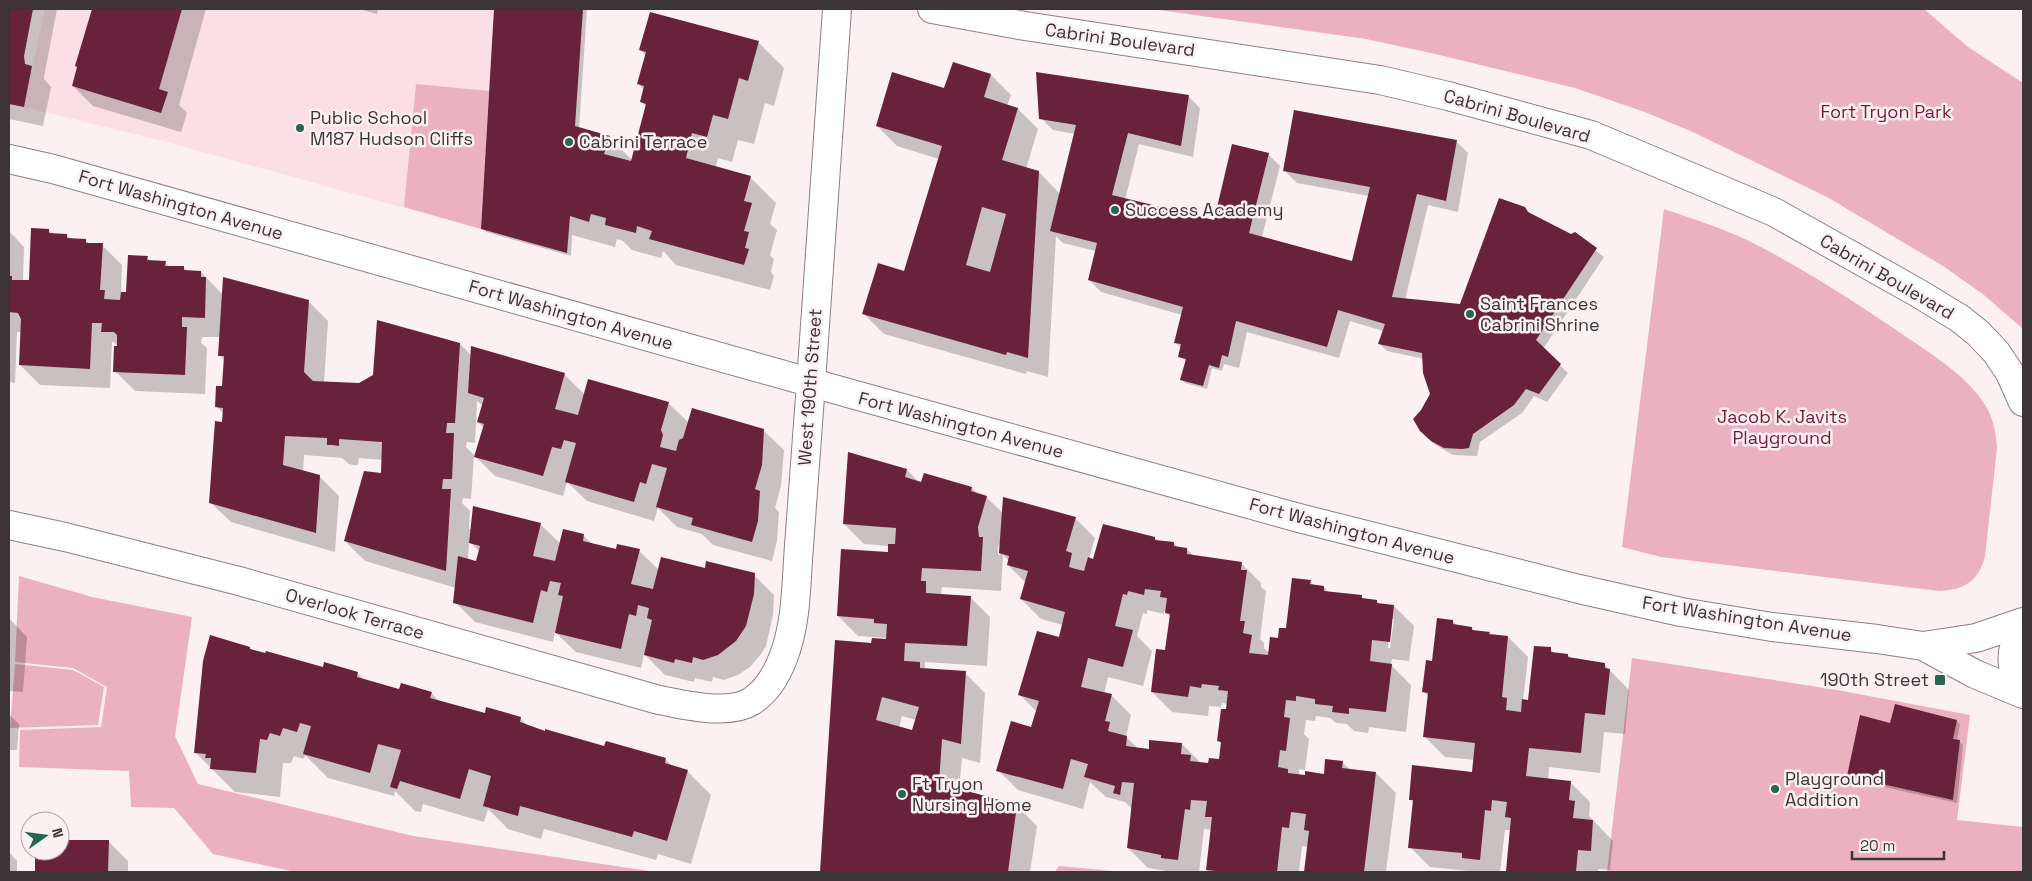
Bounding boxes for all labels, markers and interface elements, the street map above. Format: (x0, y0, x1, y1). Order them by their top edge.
street label: Cabrini Boulevard (1044, 18, 1197, 61)
street label: Cabrini Boulevard (1441, 84, 1593, 147)
park label: Fort Tryon Park (1820, 100, 1952, 123)
place label: Public School M187 Hudson Cliffs (310, 106, 473, 150)
marker: Public School M187 Hudson Cliffs (294, 122, 306, 134)
place label: Cabrini Terrace (579, 130, 708, 153)
marker: Cabrini Terrace (563, 136, 575, 148)
street label: Fort Washington Avenue (76, 164, 286, 245)
place label: Success Academy (1125, 198, 1283, 221)
marker: Success Academy (1109, 204, 1121, 216)
street label: Cabrini Boulevard (1816, 229, 1959, 324)
street label: Fort Washington Avenue (466, 274, 676, 355)
place label: Saint Frances Cabrini Shrine (1480, 292, 1600, 336)
street label: West 190th Street (793, 308, 826, 466)
marker: Saint Frances Cabrini Shrine (1464, 308, 1476, 320)
street label: Fort Washington Avenue (856, 386, 1066, 463)
park label: Jacob K. Javits Playground (1717, 405, 1847, 449)
street label: Fort Washington Avenue (1247, 492, 1457, 569)
street label: Overlook Terrace (283, 583, 427, 644)
street label: Fort Washington Avenue (1641, 591, 1853, 646)
place label: 190th Street (1820, 668, 1929, 691)
marker: 190th Street (1933, 673, 1947, 687)
place label: Playground Addition (1785, 767, 1884, 811)
place label: Ft Tryon Nursing Home (912, 772, 1032, 816)
marker: Playground Addition (1769, 783, 1781, 795)
marker: Ft Tryon Nursing Home (896, 788, 908, 800)
north arrow (20, 811, 70, 861)
text: N (48, 826, 67, 840)
scale bar (1852, 828, 1944, 860)
text: 20 m (1860, 836, 1895, 855)

